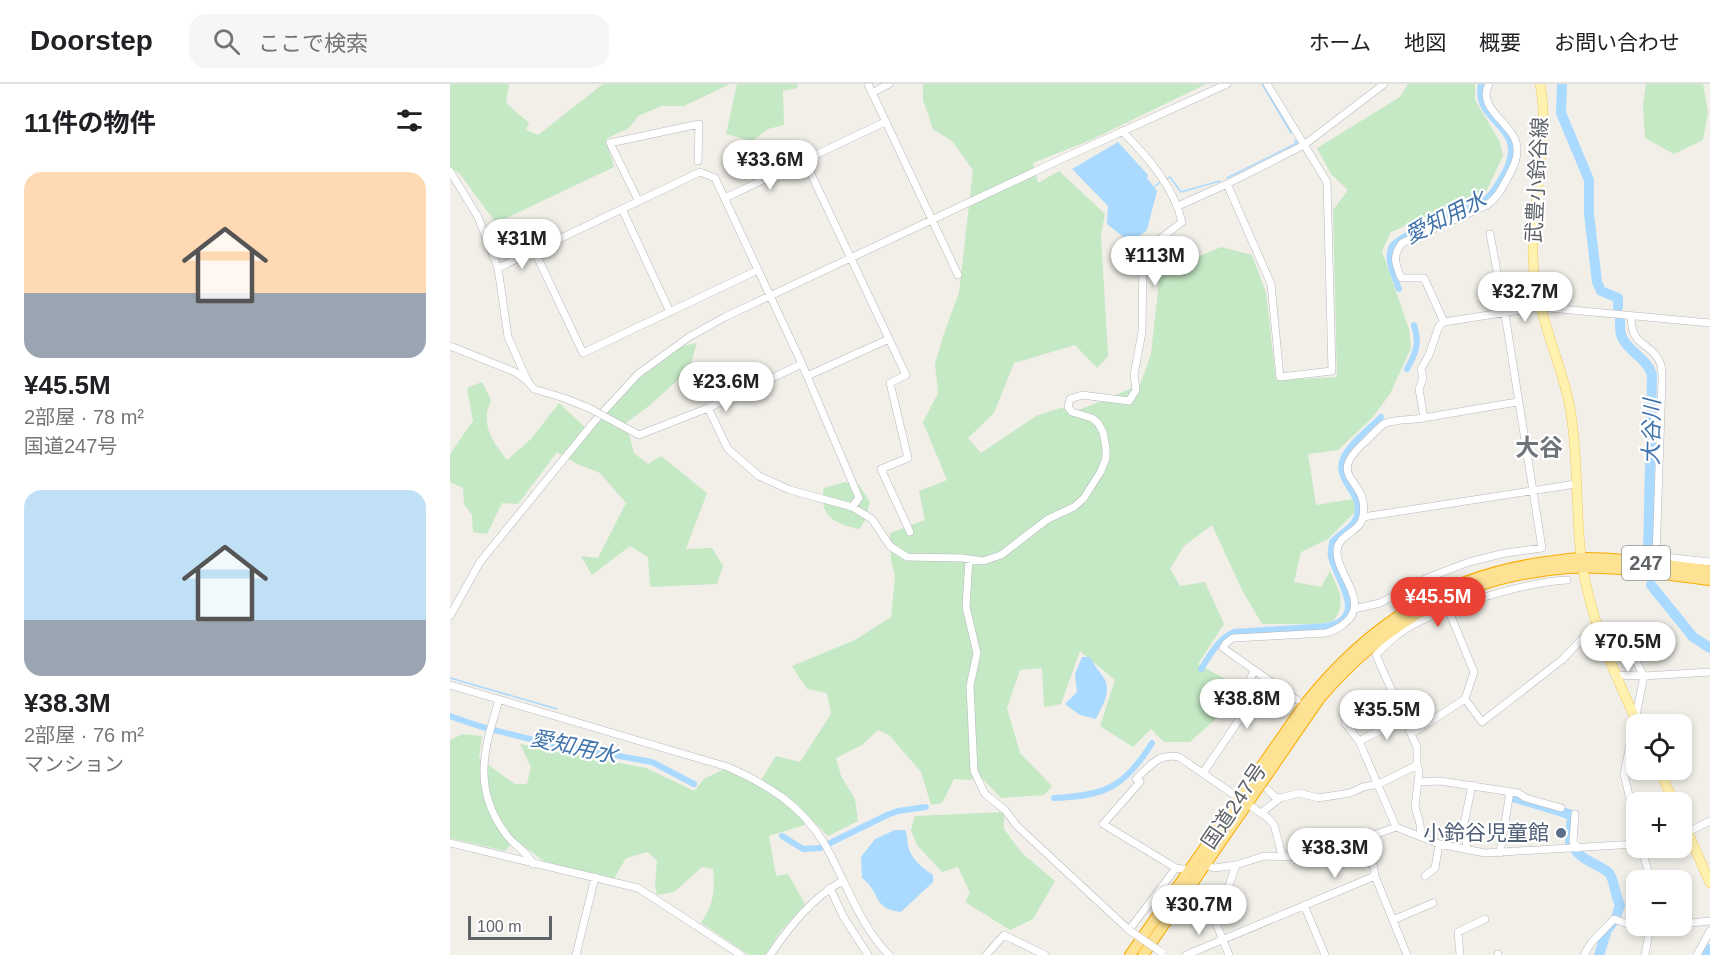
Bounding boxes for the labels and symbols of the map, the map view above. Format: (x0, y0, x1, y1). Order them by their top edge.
street label: 武豊小鈴谷線 (1522, 116, 1551, 243)
pin: ¥33.6M (721, 140, 819, 191)
water label: 愛知用水 (1400, 185, 1492, 249)
pin: ¥31M (486, 219, 558, 270)
pin: ¥113M (1113, 236, 1197, 287)
pin: ¥32.7M (1476, 272, 1574, 323)
pin: ¥23.6M (677, 362, 775, 413)
water label: 大谷川 (1638, 397, 1665, 465)
district label: 大谷 (1515, 434, 1563, 461)
road number: 247 (1622, 546, 1670, 580)
pin: ¥45.5M (1389, 577, 1487, 628)
pin: ¥70.5M (1579, 622, 1677, 673)
pin: ¥38.8M (1198, 679, 1296, 730)
pin: ¥35.5M (1338, 690, 1436, 741)
water label: 愛知用水 (528, 725, 621, 768)
street label: 国道247号 (1197, 759, 1271, 853)
place label: 小鈴谷児童館 (1423, 821, 1549, 844)
marker: 小鈴谷児童館 (1554, 826, 1568, 840)
pin: ¥38.3M (1286, 828, 1384, 879)
pin: ¥30.7M (1150, 885, 1248, 936)
scale bar (468, 913, 552, 940)

